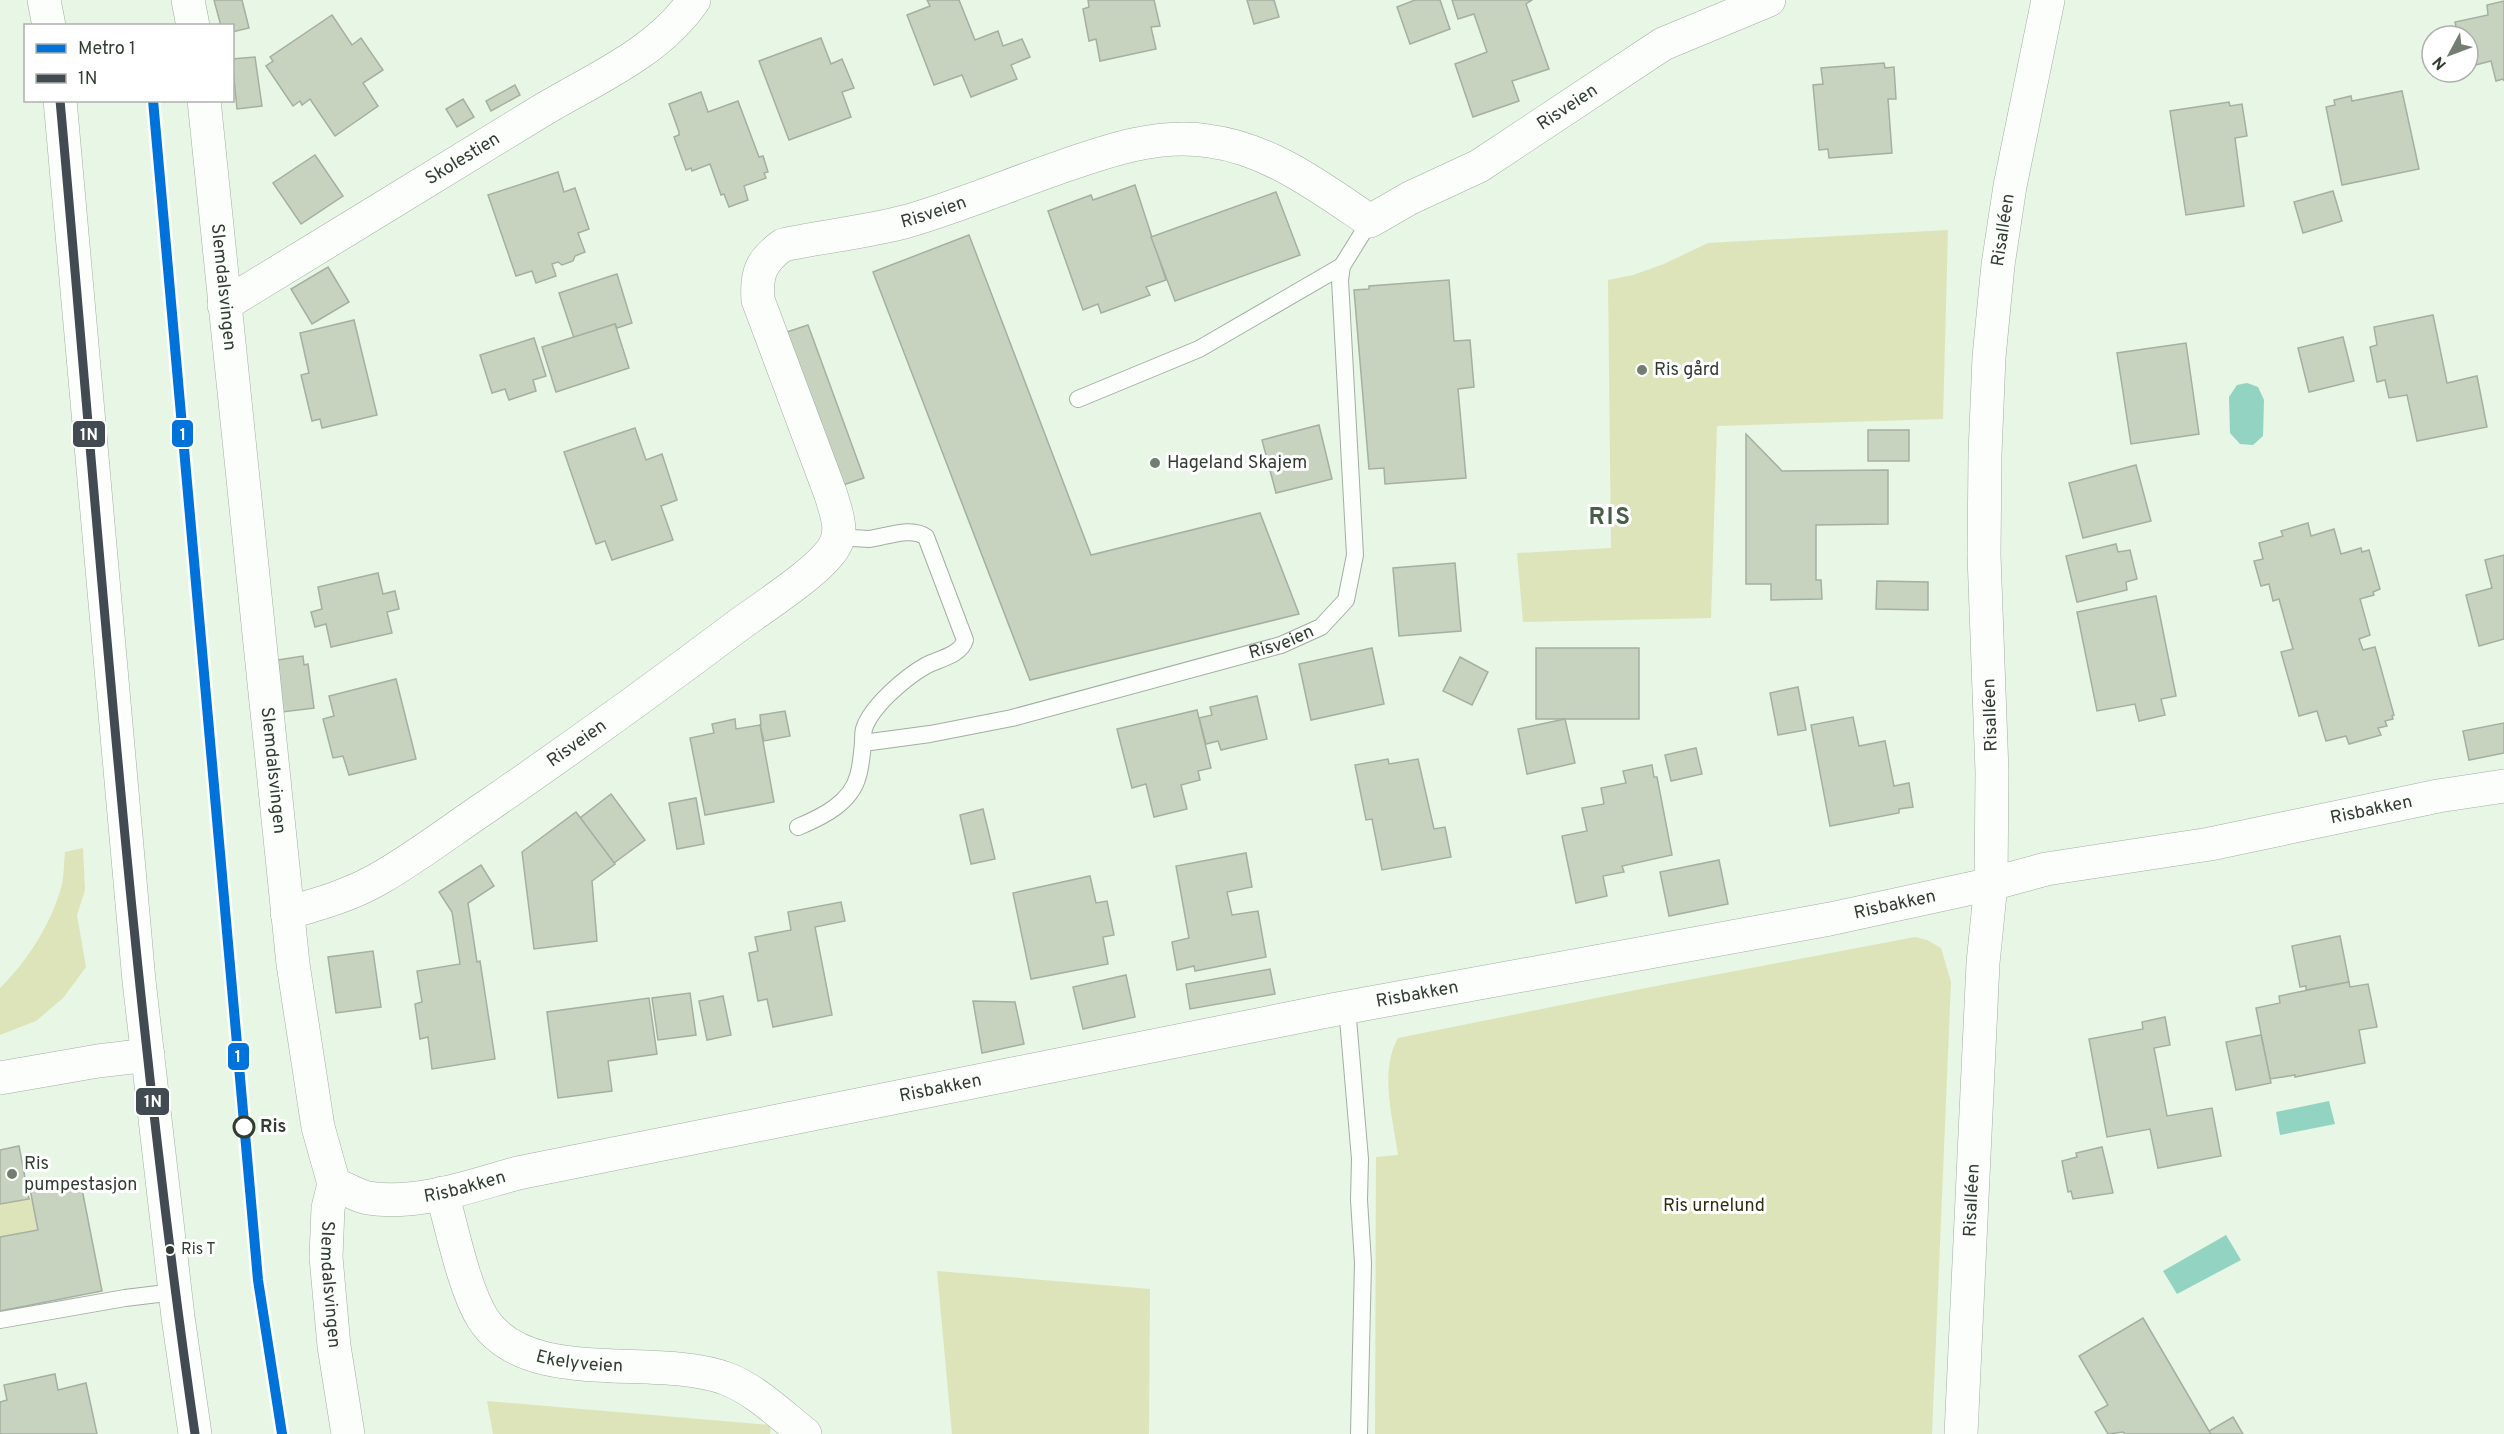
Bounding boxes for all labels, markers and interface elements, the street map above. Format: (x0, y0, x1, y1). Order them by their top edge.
legend (24, 24, 234, 102)
north arrow (2420, 24, 2480, 84)
text: Metro 1 (78, 38, 136, 61)
text: N (2429, 52, 2452, 73)
text: 1N (78, 68, 97, 91)
street label: Risveien (1533, 79, 1602, 136)
street label: Skolestien (421, 127, 504, 190)
street label: Risveien (898, 191, 970, 234)
street label: Risalléen (1986, 192, 2020, 268)
street label: Slemdalsvingen (205, 222, 241, 352)
place label: Ris gård (1654, 359, 1720, 382)
marker: Ris gård (1635, 363, 1649, 377)
line badge: 1 (171, 419, 194, 448)
line badge: 1N (72, 420, 106, 448)
text: 1N (80, 426, 98, 446)
text: 1 (180, 426, 186, 446)
place label: Hageland Skajem (1167, 452, 1307, 475)
marker: Hageland Skajem (1148, 456, 1162, 470)
district label: RIS (1589, 503, 1631, 533)
street label: Risveien (1246, 620, 1318, 665)
street label: Risalléen (1978, 678, 2004, 752)
street label: Slemdalsvingen (255, 706, 291, 835)
street label: Risveien (542, 714, 611, 773)
street label: Risbakken (2328, 790, 2414, 830)
street label: Risbakken (1852, 885, 1938, 925)
street label: Risbakken (1374, 976, 1460, 1013)
line badge: 1 (227, 1042, 250, 1071)
text: 1 (235, 1048, 241, 1068)
street label: Risbakken (897, 1069, 984, 1108)
line badge: 1N (135, 1087, 170, 1116)
text: 1N (144, 1093, 162, 1113)
marker: Ris (233, 1116, 255, 1138)
place label: Ris (260, 1116, 286, 1139)
place label: Ris pumpestasjon (24, 1153, 137, 1197)
street label: Risalléen (1959, 1163, 1985, 1237)
street label: Risbakken (422, 1166, 508, 1209)
marker: Ris pumpestasjon (5, 1167, 19, 1181)
park label: Ris urnelund (1663, 1195, 1765, 1218)
street label: Slemdalsvingen (314, 1220, 346, 1349)
place label: Ris T (181, 1240, 216, 1260)
marker: Ris T (164, 1244, 176, 1256)
street label: Ekelyveien (533, 1345, 623, 1378)

